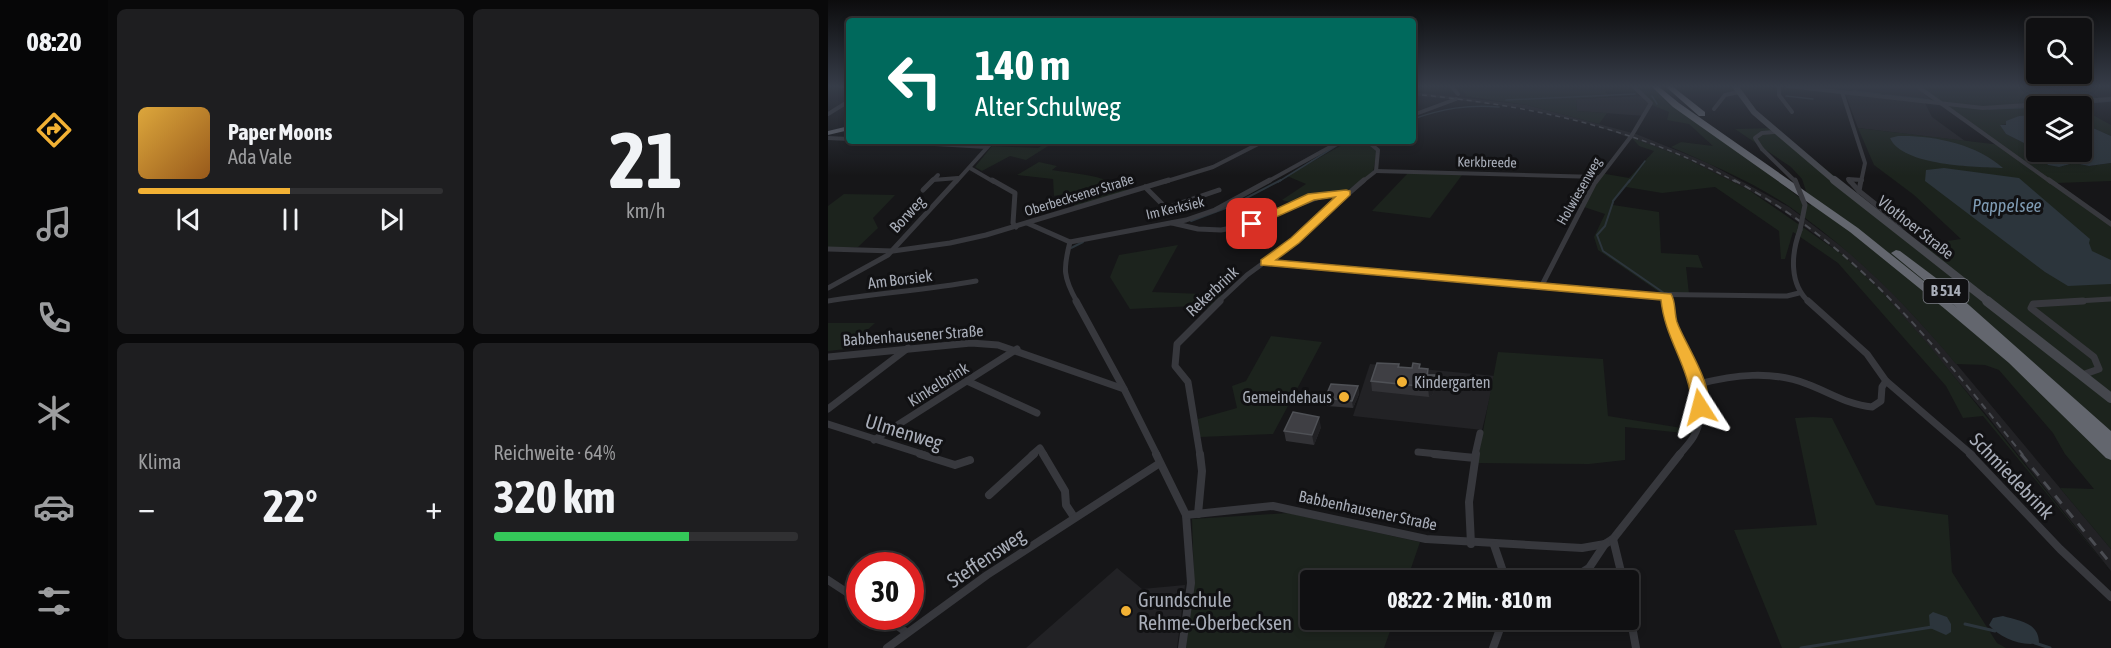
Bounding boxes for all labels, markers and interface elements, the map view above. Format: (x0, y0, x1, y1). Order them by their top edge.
map controls (2026, 18, 2092, 162)
button: search (2026, 18, 2092, 84)
text: 08:20 (26, 26, 82, 57)
text: 140 m (975, 41, 1070, 89)
icon: left (876, 42, 954, 120)
text: Alter Schulweg (975, 91, 1121, 122)
button: layers (2026, 96, 2092, 162)
icon: directions (33, 109, 75, 151)
text: 21 (609, 115, 682, 205)
text: Paper Moons (228, 119, 332, 145)
text: Ada Vale (228, 145, 292, 168)
street label: Kerkbreede (1457, 153, 1517, 171)
street label: Holwiesenweg (1553, 155, 1605, 227)
street label: Oberbecksener Straße (1023, 171, 1135, 219)
street label: Borweg (886, 192, 929, 237)
street label: Vlothoer Straße (1874, 192, 1958, 262)
street label: Im Kerksiek (1144, 194, 1206, 222)
water label: Pappelsee (1972, 195, 2042, 216)
pin (1226, 198, 1277, 249)
text: km/h (626, 199, 666, 222)
icon: music (33, 203, 75, 245)
icon: previous (172, 203, 205, 236)
icon: pause (274, 203, 307, 236)
icon: next (375, 203, 408, 236)
icon: arrive (1235, 207, 1268, 240)
street label: Rekerbrink (1182, 262, 1242, 320)
street label: Am Borsiek (867, 266, 933, 292)
road number: B 514 (1924, 279, 1968, 303)
icon: phone (33, 297, 75, 339)
street label: Babbenhausener Straße (842, 321, 984, 349)
street label: Kinkelbrink (904, 358, 972, 410)
place label: Kindergarten (1414, 373, 1490, 392)
marker: Kindergarten (1395, 375, 1409, 389)
position arrow (1668, 375, 1732, 439)
place label: Gemeindehaus (1243, 388, 1332, 406)
marker: Gemeindehaus (1337, 390, 1351, 404)
icon: climate (33, 392, 75, 434)
street label: Ulmenweg (863, 409, 946, 454)
street label: Schmiedebrink (1966, 428, 2059, 524)
text: Reichweite · 64% (494, 441, 615, 464)
text: Klima (138, 450, 181, 473)
text: 320 km (494, 471, 615, 523)
text: 22° (263, 480, 318, 532)
icon: car (33, 486, 75, 528)
street label: Babbenhausener Straße (1297, 487, 1439, 533)
text: − (138, 488, 155, 526)
text: + (425, 488, 442, 526)
street label: Steffensweg (942, 523, 1029, 592)
speed limit sign: 30 (846, 552, 924, 630)
icon: filters (33, 580, 75, 622)
text: 08:22 · 2 Min. · 810 m (1387, 587, 1552, 613)
place label: Grundschule Rehme-Oberbecksen (1138, 588, 1292, 634)
marker: Grundschule Rehme-Oberbecksen (1119, 604, 1133, 618)

